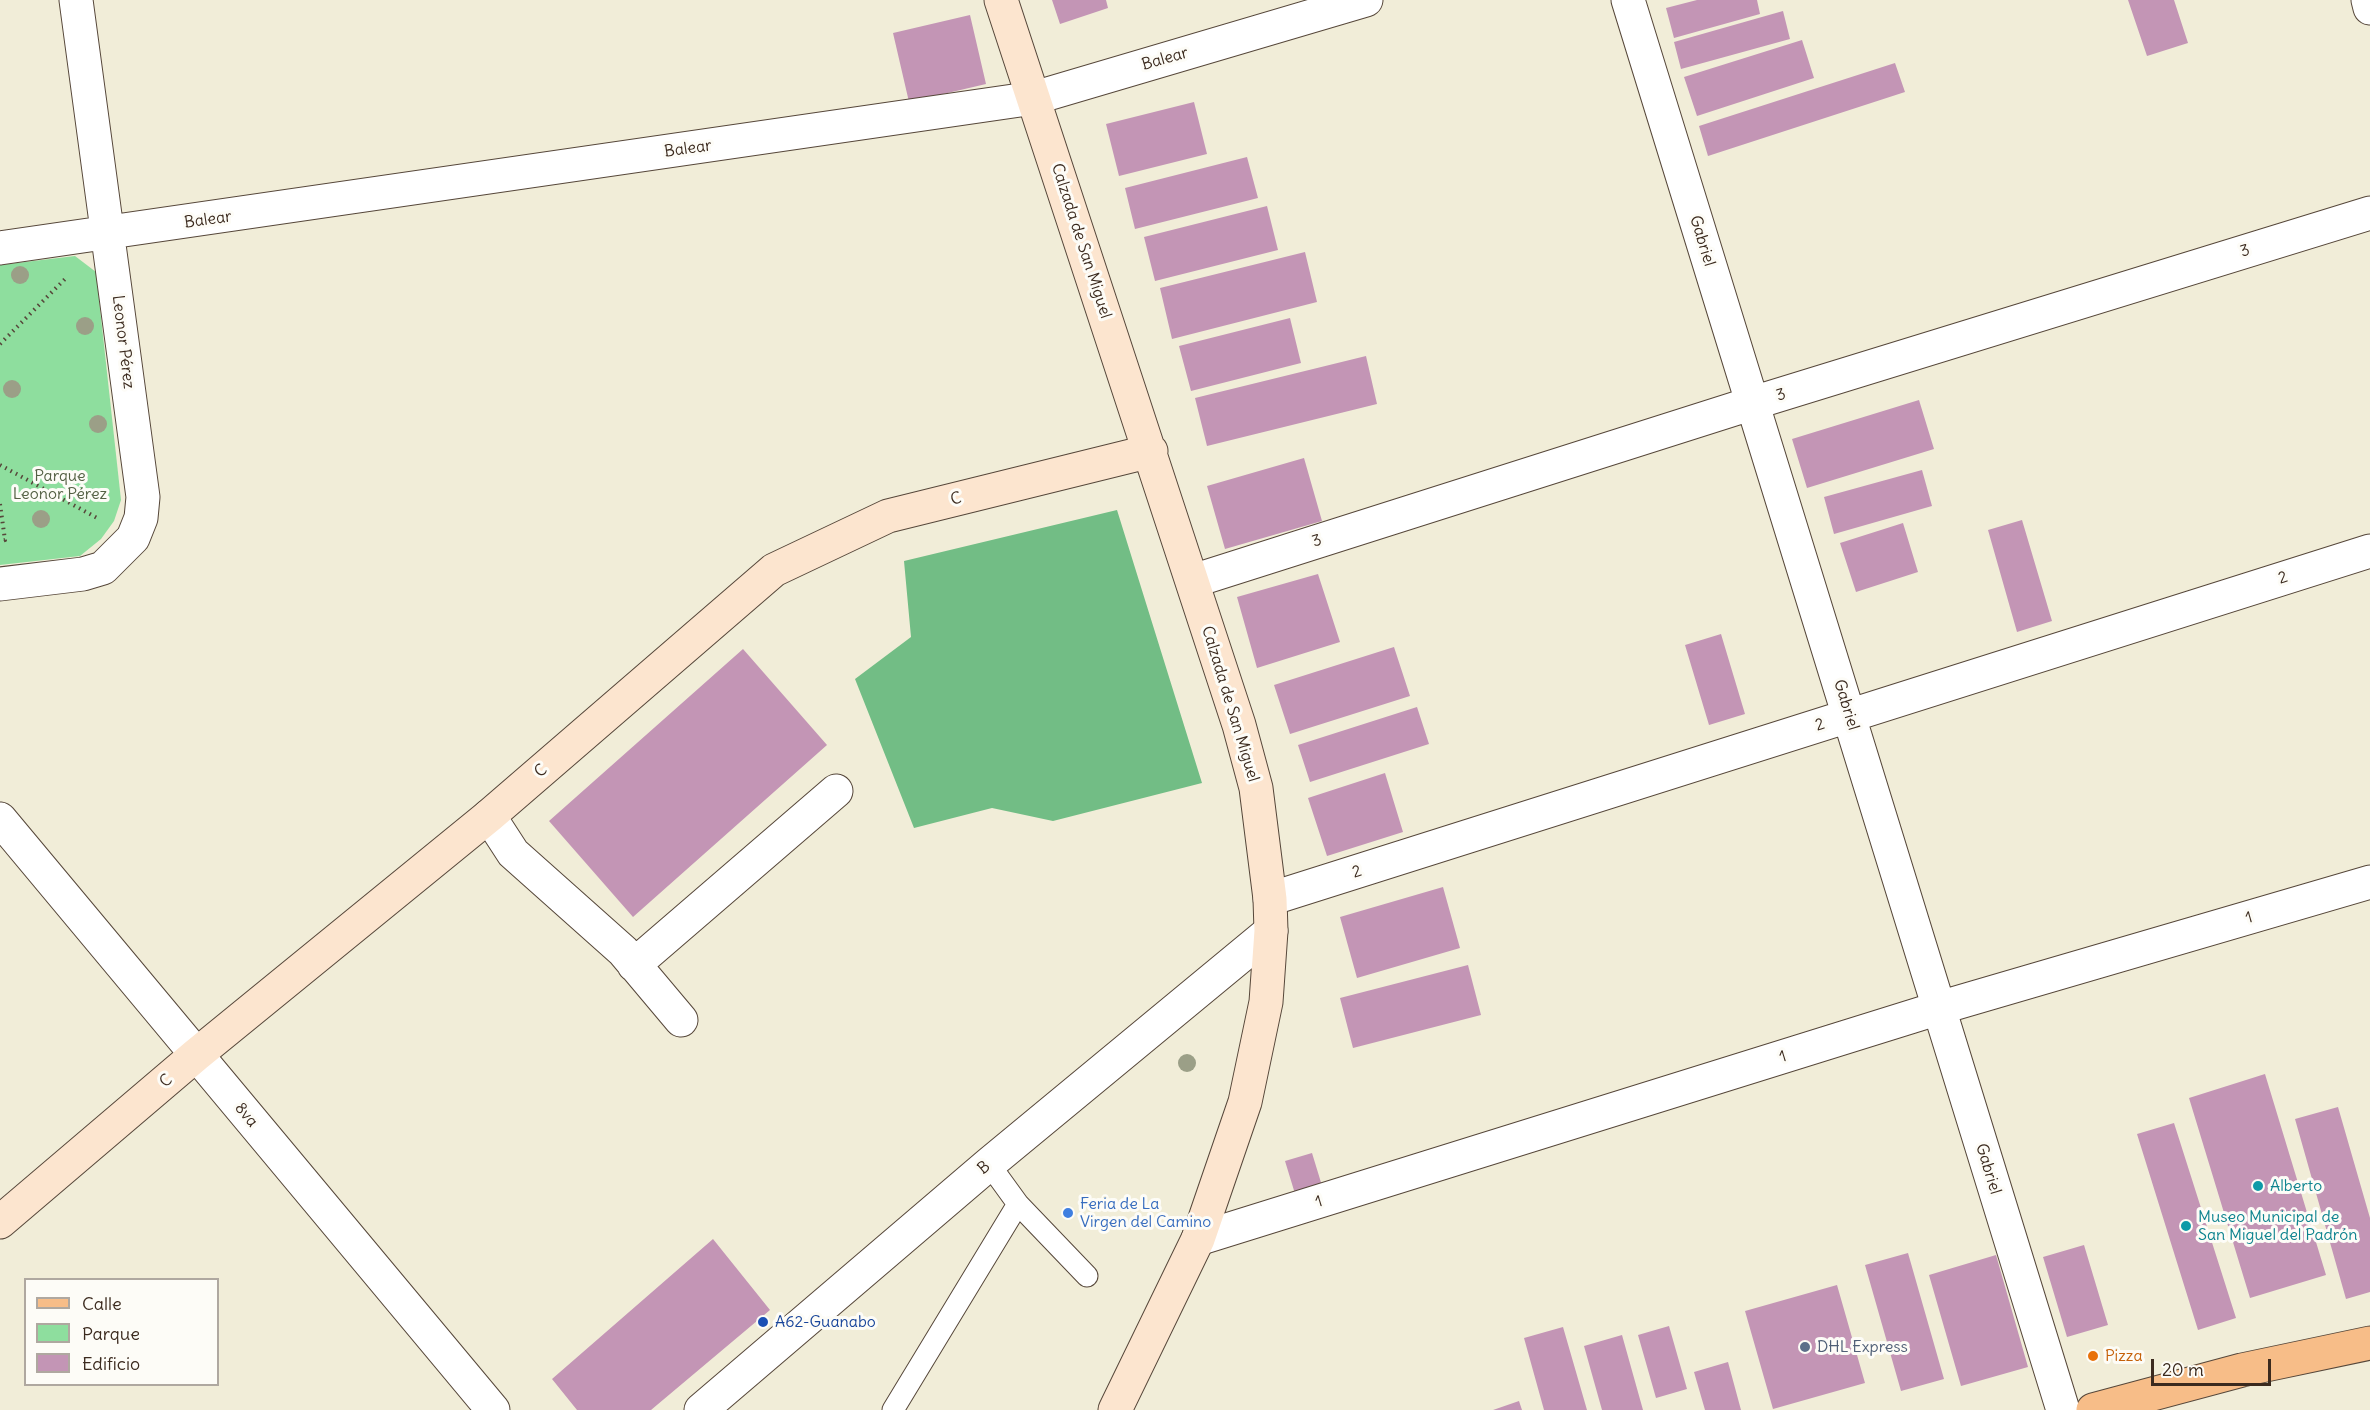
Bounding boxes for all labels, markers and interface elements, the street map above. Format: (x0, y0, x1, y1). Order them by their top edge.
street label: Balear (1140, 43, 1190, 75)
street label: Balear (663, 136, 713, 162)
street label: Calzada de San Miguel (1047, 161, 1115, 321)
street label: Balear (183, 207, 233, 233)
street label: Gabriel (1685, 213, 1719, 269)
street label: 3 (2238, 240, 2252, 262)
street label: Leonor Pérez (108, 294, 138, 390)
street label: 3 (1774, 384, 1788, 406)
park label: Parque Leonor Pérez (13, 466, 107, 504)
street label: C (949, 488, 963, 510)
street label: 3 (1310, 530, 1324, 552)
street label: 2 (2276, 568, 2290, 588)
street label: Calzada de San Miguel (1197, 624, 1263, 784)
street label: Gabriel (1829, 677, 1863, 733)
street label: 2 (1813, 715, 1827, 735)
street label: C (531, 760, 551, 782)
street label: 2 (1350, 862, 1364, 882)
street label: 1 (2243, 908, 2255, 928)
street label: 1 (1777, 1047, 1789, 1067)
street label: C (156, 1070, 176, 1092)
street label: 8va (230, 1099, 262, 1131)
street label: Gabriel (1971, 1141, 2005, 1197)
street label: B (974, 1157, 994, 1179)
place label: Alberto (2270, 1176, 2322, 1196)
marker: Alberto (2251, 1179, 2265, 1193)
street label: 1 (1313, 1192, 1325, 1212)
place label: Feria de La Virgen del Camino (1080, 1194, 1211, 1232)
marker: Feria de La Virgen del Camino (1061, 1206, 1075, 1220)
place label: Museo Municipal de San Miguel del Padrón (2198, 1207, 2358, 1245)
marker: Museo Municipal de San Miguel del Padrón (2179, 1219, 2193, 1233)
legend (24, 1278, 219, 1386)
text: Calle (82, 1292, 122, 1315)
place label: A62-Guanabo (775, 1312, 876, 1332)
marker: A62-Guanabo (756, 1315, 770, 1329)
text: Parque (82, 1322, 140, 1345)
place label: DHL Express (1817, 1337, 1908, 1357)
marker: DHL Express (1798, 1340, 1812, 1354)
place label: Pizza (2105, 1346, 2143, 1366)
scale bar (2154, 1347, 2274, 1385)
marker: Pizza (2086, 1349, 2100, 1363)
text: Edificio (82, 1352, 140, 1375)
text: 20 m (2162, 1358, 2204, 1381)

